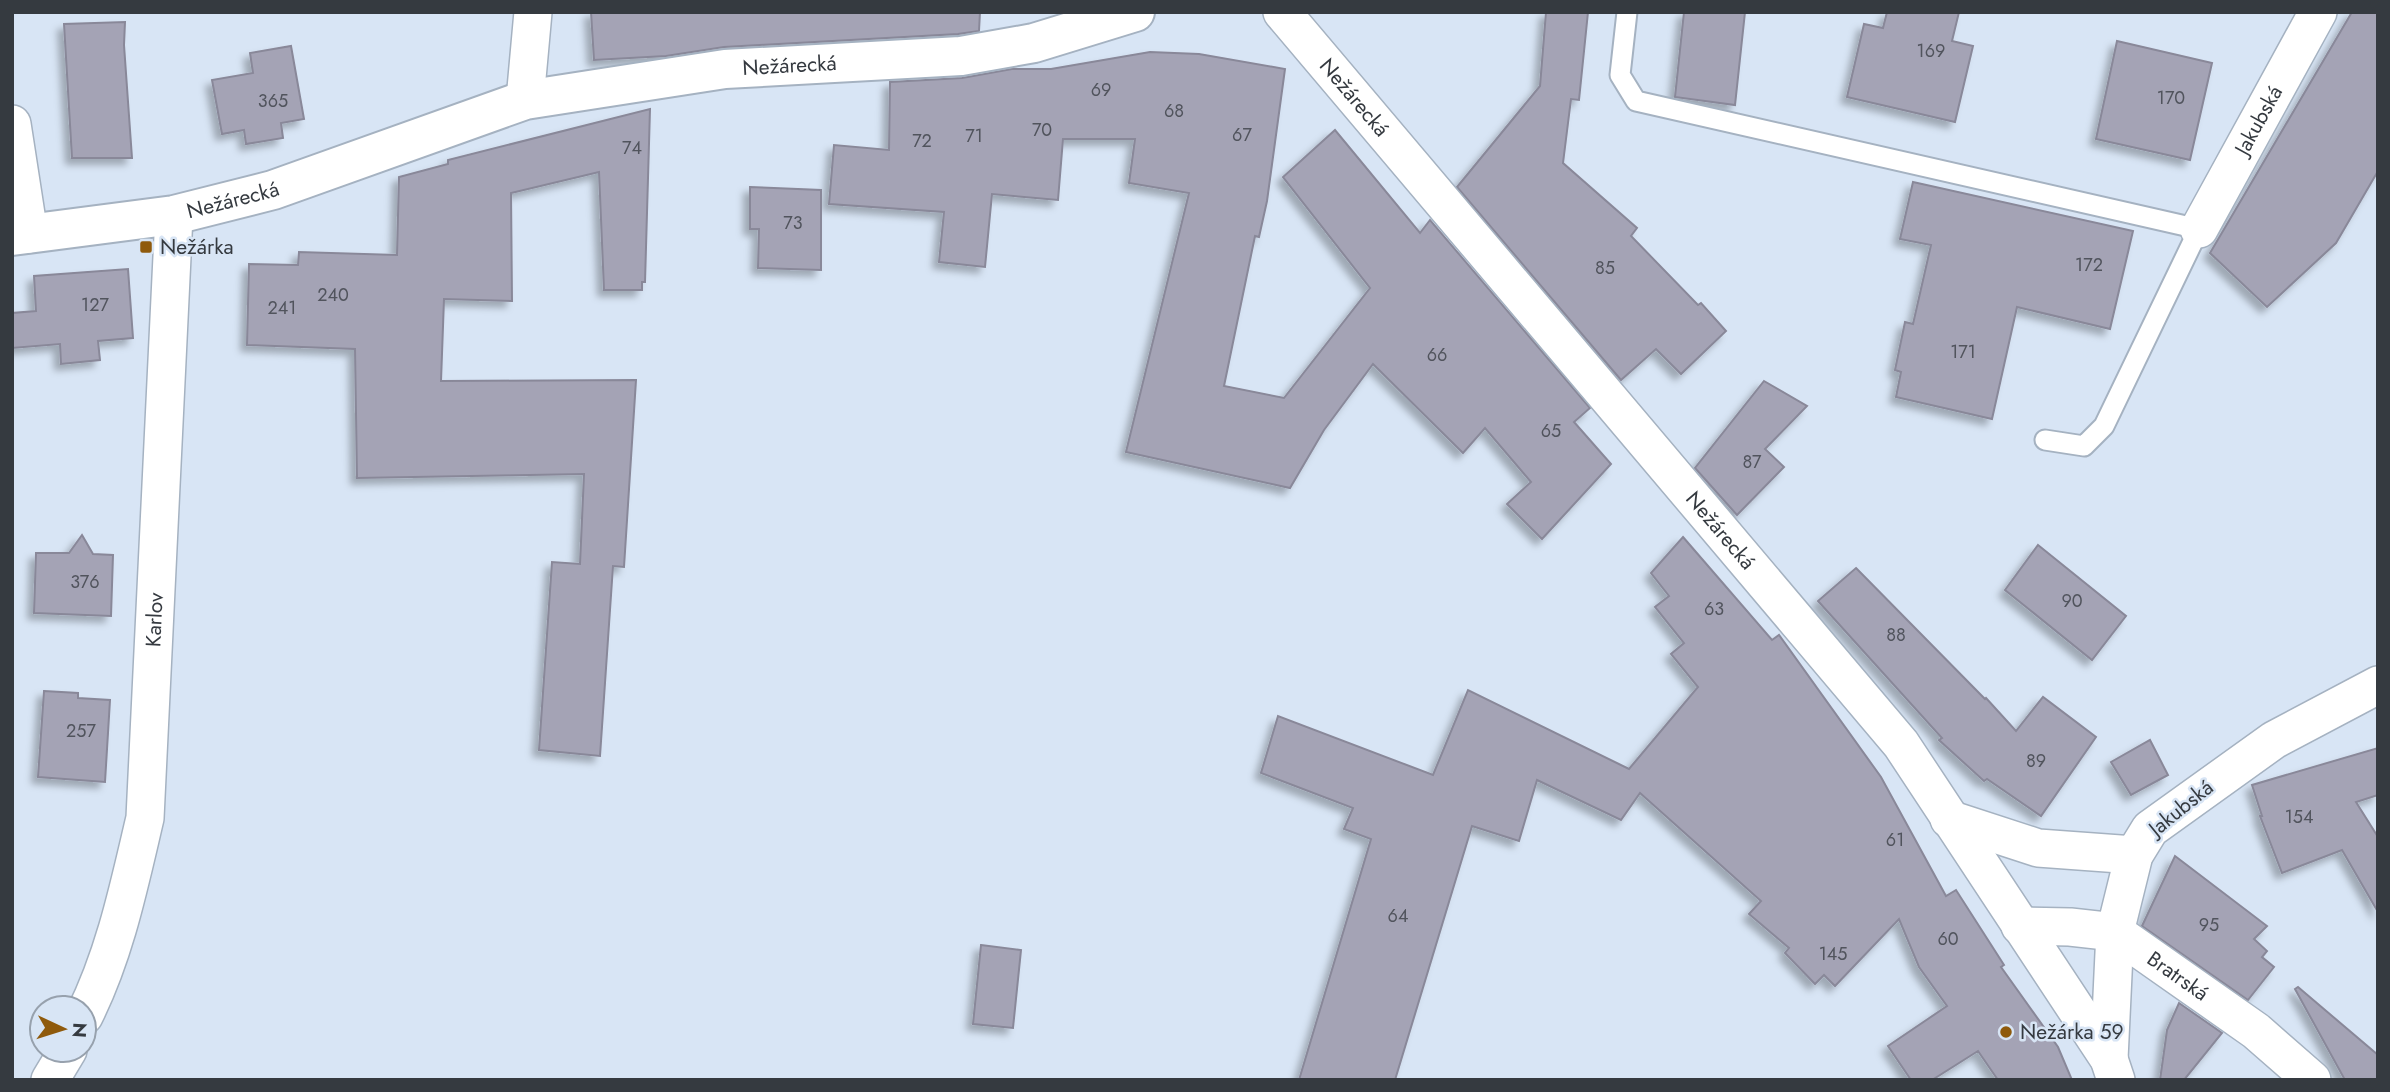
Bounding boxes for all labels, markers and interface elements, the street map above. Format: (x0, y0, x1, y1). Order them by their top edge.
house number: 169 (1917, 38, 1945, 64)
street label: Nežárecká (742, 48, 837, 83)
street label: Nežárecká (1312, 52, 1396, 143)
house number: 69 (1091, 77, 1111, 103)
street label: Jakubská (2226, 80, 2290, 163)
house number: 170 (2157, 85, 2185, 111)
house number: 365 (258, 88, 288, 114)
house number: 68 (1164, 98, 1184, 124)
house number: 70 (1032, 117, 1052, 143)
house number: 67 (1232, 122, 1252, 148)
house number: 71 (965, 123, 983, 149)
house number: 72 (912, 128, 932, 154)
house number: 74 (622, 135, 642, 161)
street label: Nežárecká (183, 174, 283, 226)
house number: 73 (783, 210, 803, 236)
place label: Nežárka (160, 232, 233, 262)
marker: Nežárka (138, 239, 154, 255)
house number: 172 (2075, 252, 2103, 278)
house number: 85 (1595, 255, 1615, 281)
house number: 240 (317, 282, 349, 308)
house number: 127 (81, 292, 109, 318)
house number: 241 (268, 295, 296, 321)
house number: 171 (1950, 339, 1976, 365)
house number: 66 (1427, 342, 1447, 368)
house number: 65 (1541, 418, 1561, 444)
house number: 87 (1742, 449, 1762, 475)
street label: Nežárecká (1679, 485, 1762, 576)
house number: 376 (70, 569, 100, 595)
house number: 90 (2061, 588, 2083, 614)
street label: Karlov (138, 591, 171, 648)
house number: 63 (1704, 596, 1724, 622)
house number: 88 (1886, 622, 1906, 648)
house number: 257 (66, 718, 96, 744)
house number: 89 (2026, 748, 2046, 774)
street label: Jakubská (2140, 773, 2220, 845)
house number: 154 (2285, 804, 2313, 830)
house number: 61 (1886, 827, 1904, 853)
house number: 64 (1388, 903, 1408, 929)
house number: 95 (2199, 912, 2219, 938)
house number: 60 (1937, 926, 1959, 952)
house number: 145 (1819, 941, 1847, 967)
street label: Bratrská (2141, 944, 2215, 1008)
north arrow (28, 994, 98, 1064)
place label: Nežárka 59 (2020, 1017, 2124, 1047)
text: N (65, 1022, 93, 1039)
marker: Nežárka 59 (1998, 1024, 2014, 1040)

